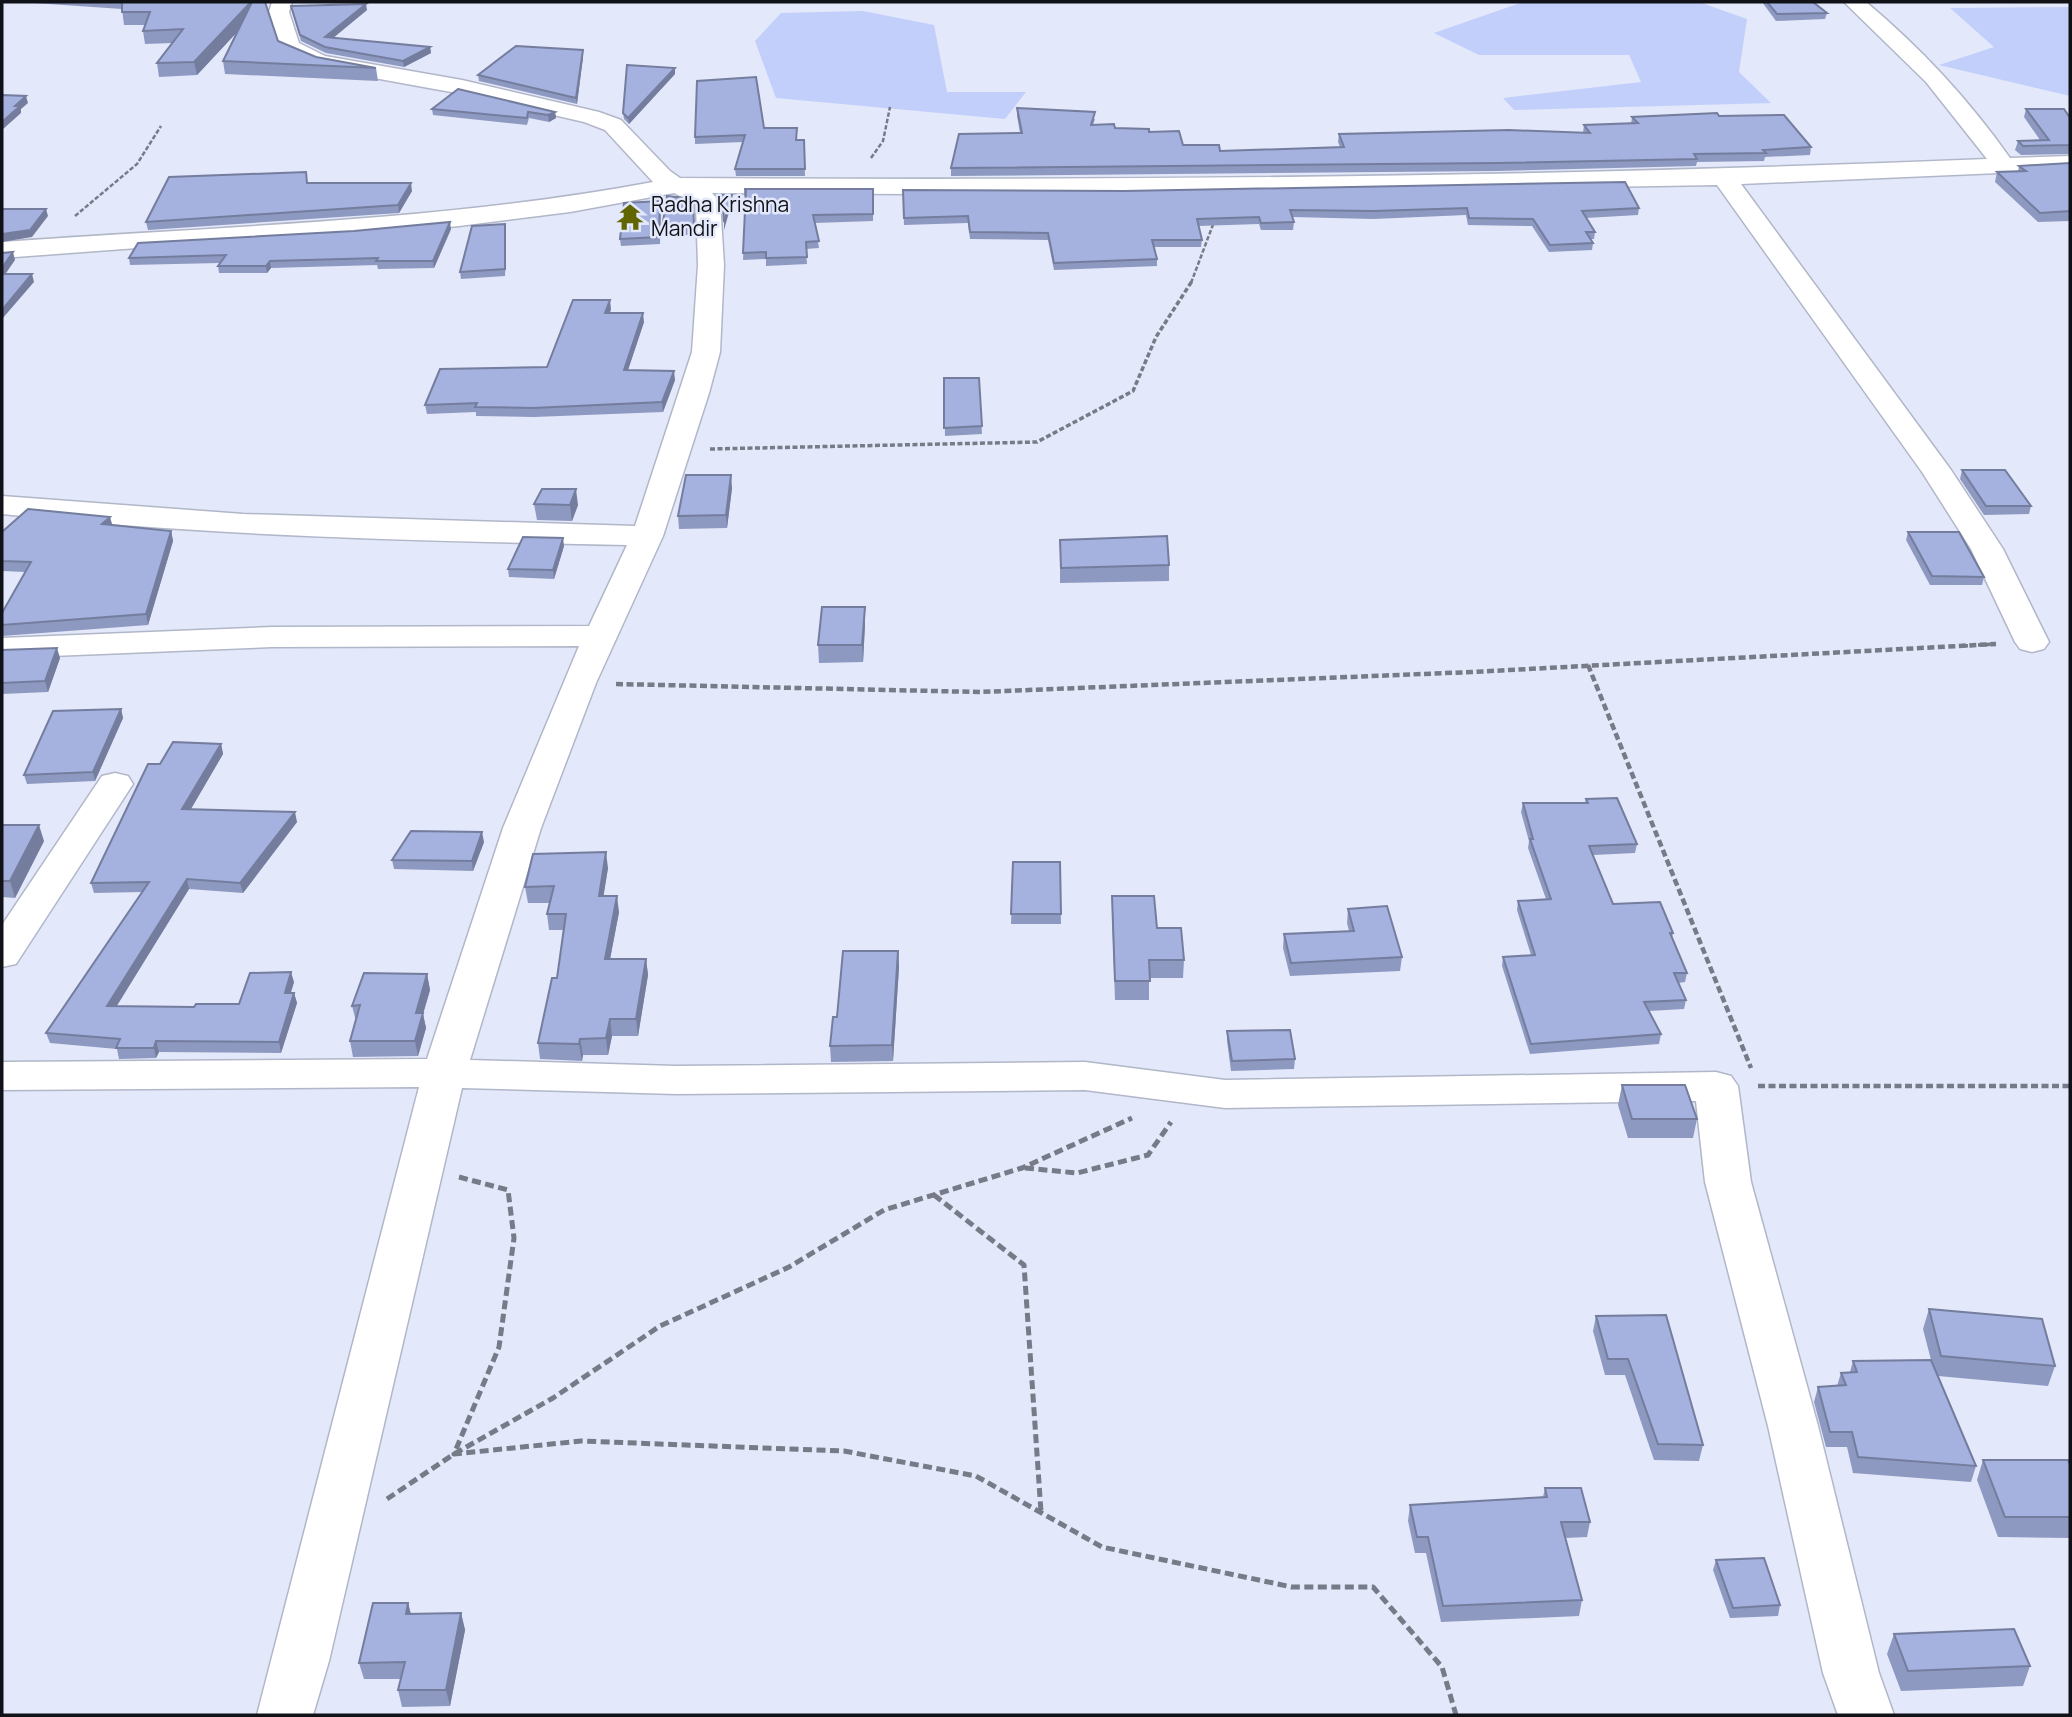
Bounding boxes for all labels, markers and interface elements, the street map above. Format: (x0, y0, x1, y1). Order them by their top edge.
place label: Radha Krishna Mandir (651, 190, 789, 242)
temple icon: Radha Krishna Mandir (615, 202, 645, 232)

